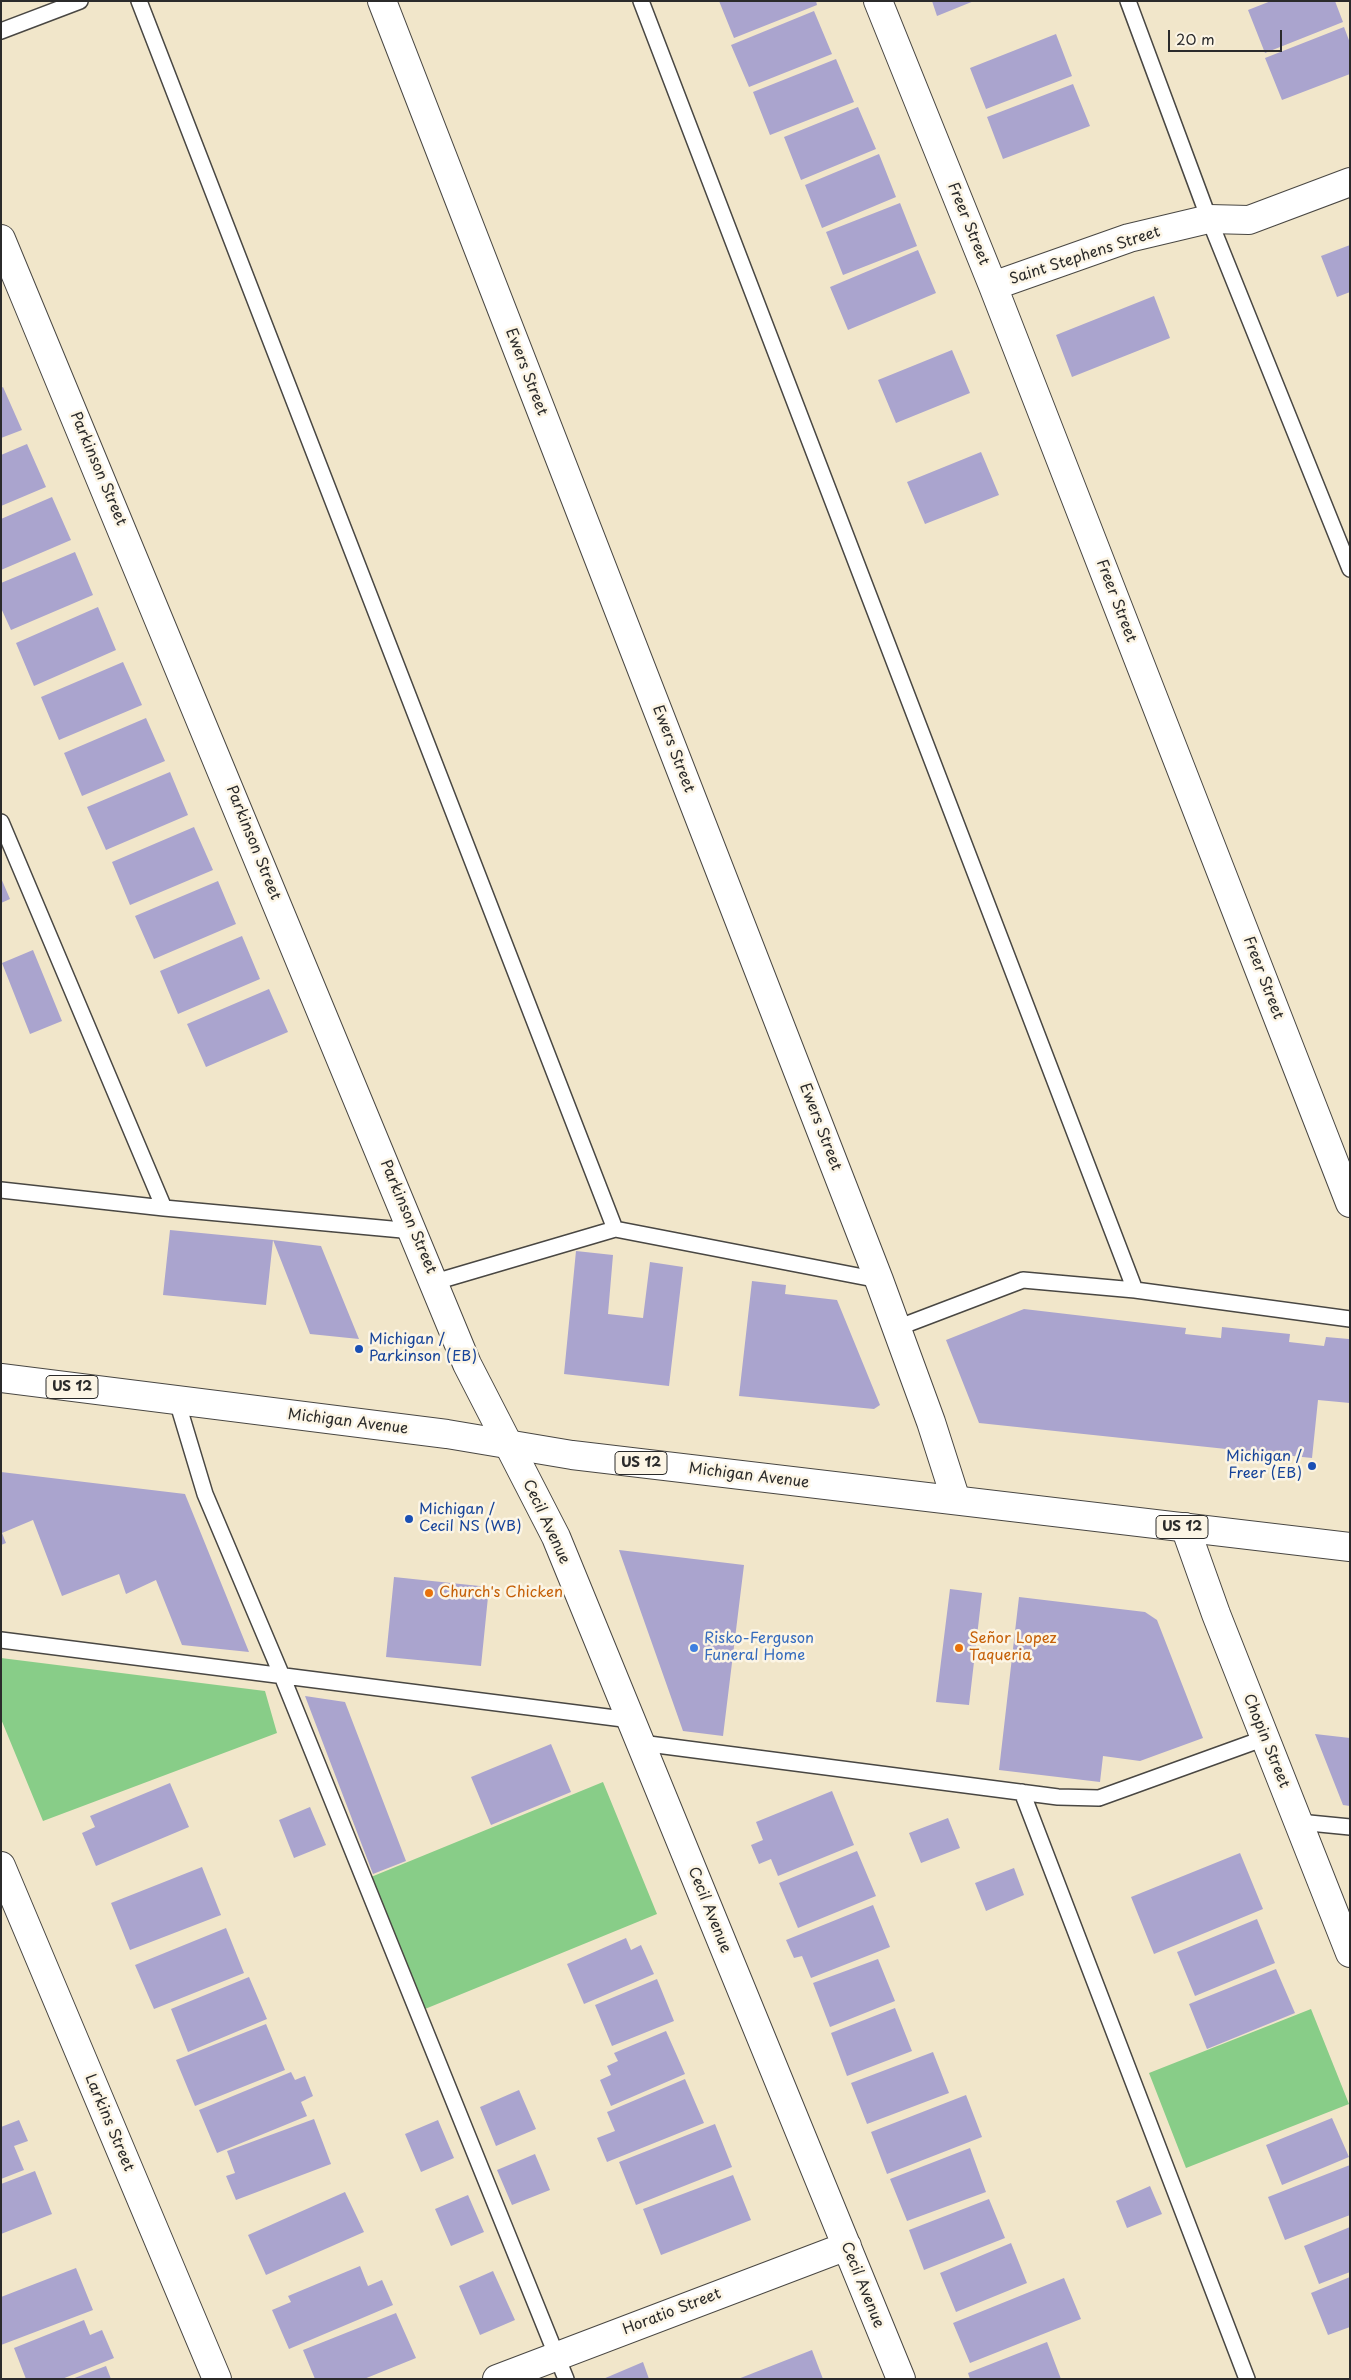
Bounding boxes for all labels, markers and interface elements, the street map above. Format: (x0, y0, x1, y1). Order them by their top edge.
scale bar (1171, 20, 1285, 52)
text: 20 m (1176, 27, 1215, 50)
street label: Freer Street (943, 180, 993, 268)
street label: Saint Stephens Street (1007, 223, 1163, 289)
street label: Ewers Street (501, 326, 551, 418)
street label: Parkinson Street (66, 409, 130, 529)
street label: Freer Street (1092, 557, 1140, 645)
street label: Ewers Street (648, 703, 698, 795)
street label: Parkinson Street (222, 783, 284, 903)
street label: Freer Street (1239, 934, 1287, 1022)
street label: Ewers Street (795, 1081, 845, 1173)
street label: Parkinson Street (376, 1157, 440, 1277)
place label: Michigan / Parkinson (EB) (369, 1331, 477, 1366)
marker: Michigan / Parkinson (EB) (353, 1343, 365, 1355)
road number: US 12 (46, 1375, 98, 1398)
street label: Michigan Avenue (287, 1406, 409, 1438)
place label: Michigan / Freer (EB) (1226, 1448, 1302, 1483)
road number: US 12 (615, 1452, 667, 1475)
street label: Michigan Avenue (688, 1460, 810, 1492)
marker: Michigan / Freer (EB) (1306, 1460, 1318, 1472)
street label: Cecil Avenue (519, 1477, 573, 1567)
place label: Michigan / Cecil NS (WB) (419, 1501, 522, 1536)
marker: Michigan / Cecil NS (WB) (403, 1513, 415, 1525)
road number: US 12 (1156, 1515, 1208, 1538)
place label: Church's Chicken (439, 1584, 563, 1602)
marker: Church's Chicken (423, 1587, 435, 1599)
place label: Risko-Ferguson Funeral Home (704, 1630, 814, 1665)
place label: Señor Lopez Taqueria (969, 1630, 1057, 1665)
marker: Risko-Ferguson Funeral Home (688, 1642, 700, 1654)
marker: Señor Lopez Taqueria (953, 1642, 965, 1654)
street label: Chopin Street (1239, 1691, 1293, 1791)
street label: Cecil Avenue (684, 1864, 734, 1956)
street label: Larkins Street (80, 2072, 138, 2174)
street label: Cecil Avenue (837, 2239, 887, 2331)
street label: Horatio Street (620, 2285, 724, 2339)

